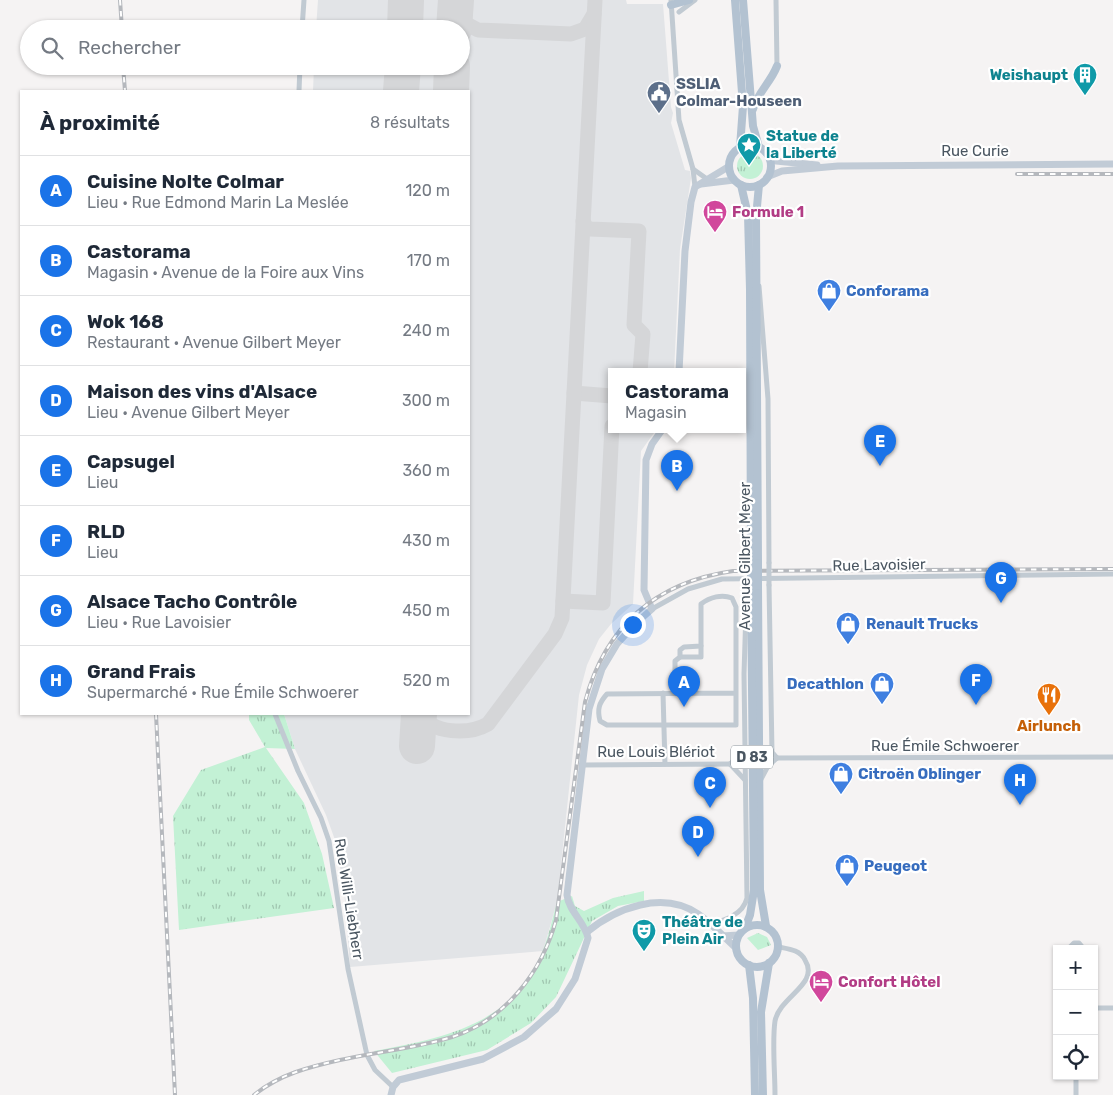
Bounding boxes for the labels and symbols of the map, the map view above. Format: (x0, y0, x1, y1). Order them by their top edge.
building icon: Weishaupt (1072, 62, 1098, 96)
place label: Weishaupt (990, 66, 1068, 84)
place label: SSLIA Colmar-Houseen (676, 75, 802, 110)
public building icon: SSLIA Colmar-Houseen (646, 80, 672, 114)
place label: Statue de la Liberté (766, 127, 839, 162)
place icon: Statue de la Liberté (736, 132, 762, 166)
street label: Rue Curie (941, 142, 1009, 160)
hotel icon: Formule 1 (702, 199, 728, 233)
place label: Formule 1 (732, 203, 804, 221)
shop icon: Conforama (816, 278, 842, 312)
place label: Conforama (846, 282, 929, 300)
pin: E (864, 425, 896, 466)
pin: B (661, 450, 693, 491)
street label: Avenue Gilbert Meyer (736, 482, 754, 630)
street label: Rue Lavoisier (832, 555, 926, 575)
pin: G (985, 562, 1017, 603)
shop icon: Renault Trucks (835, 611, 861, 645)
your location (620, 612, 646, 638)
place label: Renault Trucks (866, 615, 978, 633)
pin: F (960, 664, 992, 705)
pin: A (668, 666, 700, 707)
shop icon: Decathlon (869, 671, 895, 705)
place label: Decathlon (787, 675, 864, 693)
restaurant icon: Airlunch (1036, 682, 1062, 716)
place label: Airlunch (1017, 717, 1081, 735)
street label: Rue Émile Schwoerer (871, 737, 1019, 755)
street label: Rue Louis Blériot (597, 743, 715, 761)
road number: D 83 (731, 746, 773, 769)
shop icon: Citroën Oblinger (828, 761, 854, 795)
pin: H (1004, 764, 1036, 805)
place label: Citroën Oblinger (858, 765, 981, 783)
pin: C (694, 767, 726, 808)
pin: D (682, 816, 714, 857)
street label: Rue Willi-Liebherr (331, 837, 368, 961)
shop icon: Peugeot (834, 853, 860, 887)
place label: Peugeot (864, 857, 927, 875)
place label: Théâtre de Plein Air (662, 913, 743, 948)
theatre icon: Théâtre de Plein Air (631, 918, 657, 952)
hotel icon: Confort Hôtel (808, 969, 834, 1003)
place label: Confort Hôtel (838, 973, 941, 991)

